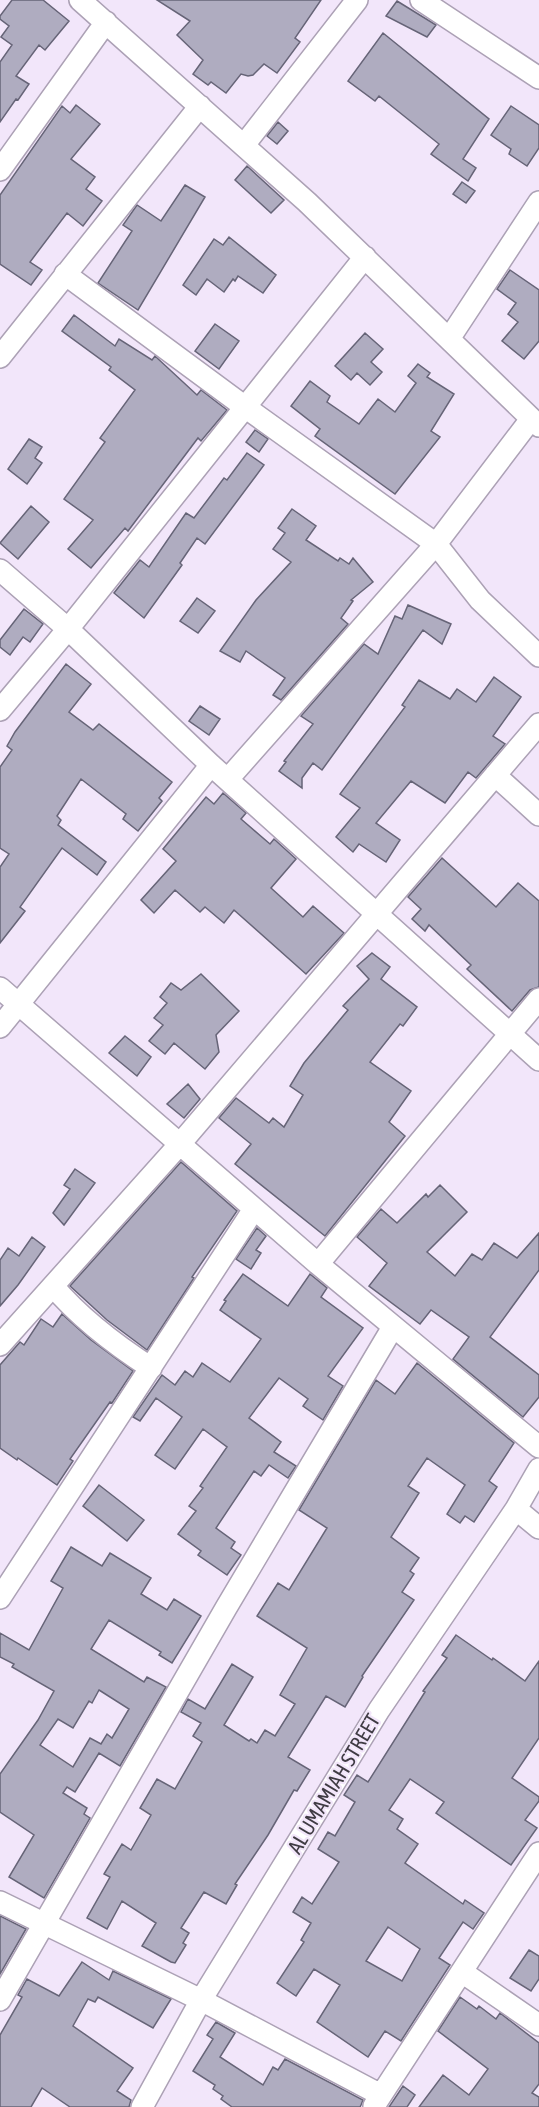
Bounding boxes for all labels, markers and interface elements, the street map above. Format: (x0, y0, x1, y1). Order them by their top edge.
street label: AL UMAMIAH STREET (282, 1709, 384, 1858)

